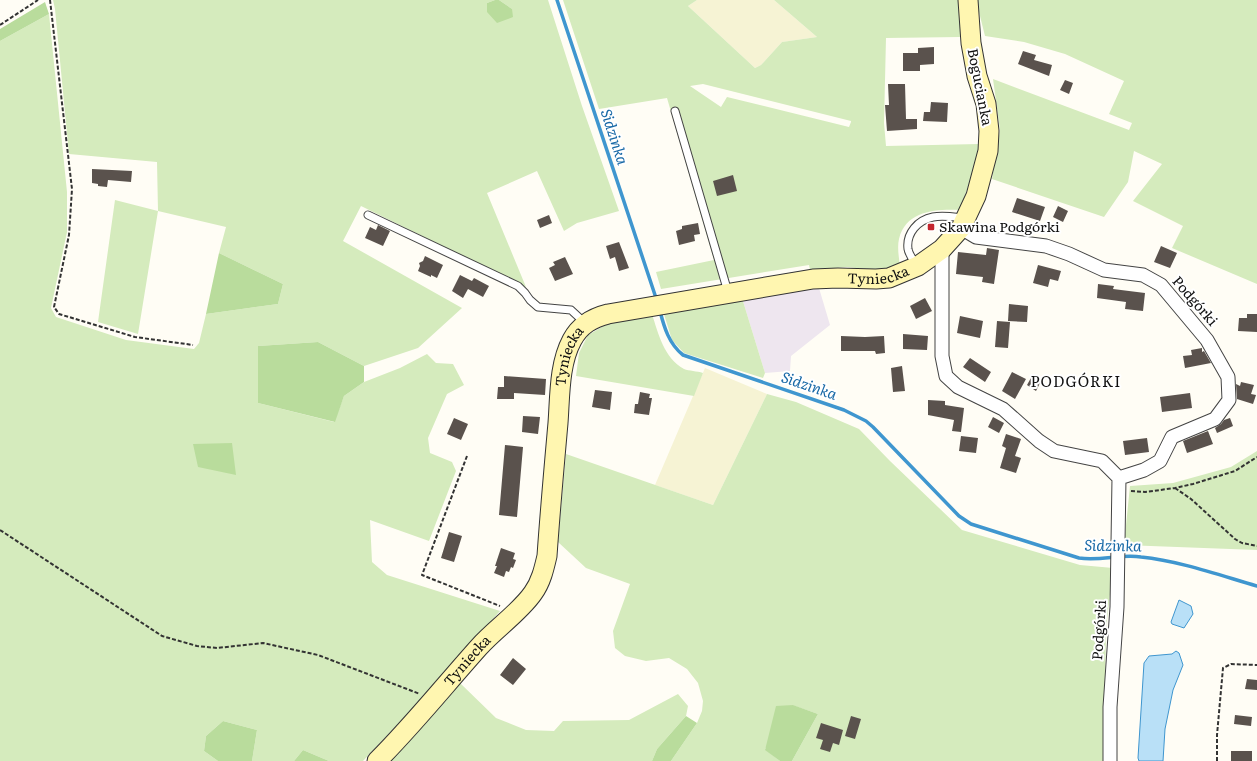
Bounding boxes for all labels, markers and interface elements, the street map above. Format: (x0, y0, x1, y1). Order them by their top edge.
street label: Bogucianka (964, 46, 998, 128)
water label: Sidzinka (596, 106, 635, 168)
place label: Skawina Podgórki (939, 216, 1060, 236)
marker: Skawina Podgórki (926, 222, 936, 232)
street label: Tyniecka (847, 260, 912, 288)
street label: Podgórki (1168, 271, 1223, 330)
street label: Tyniecka (549, 321, 588, 387)
water label: Sidzinka (779, 364, 841, 405)
district label: PODGÓRKI (1031, 369, 1121, 392)
water label: Sidzinka (1084, 533, 1142, 557)
street label: Podgórki (1086, 599, 1110, 661)
street label: Tyniecka (438, 629, 495, 690)

